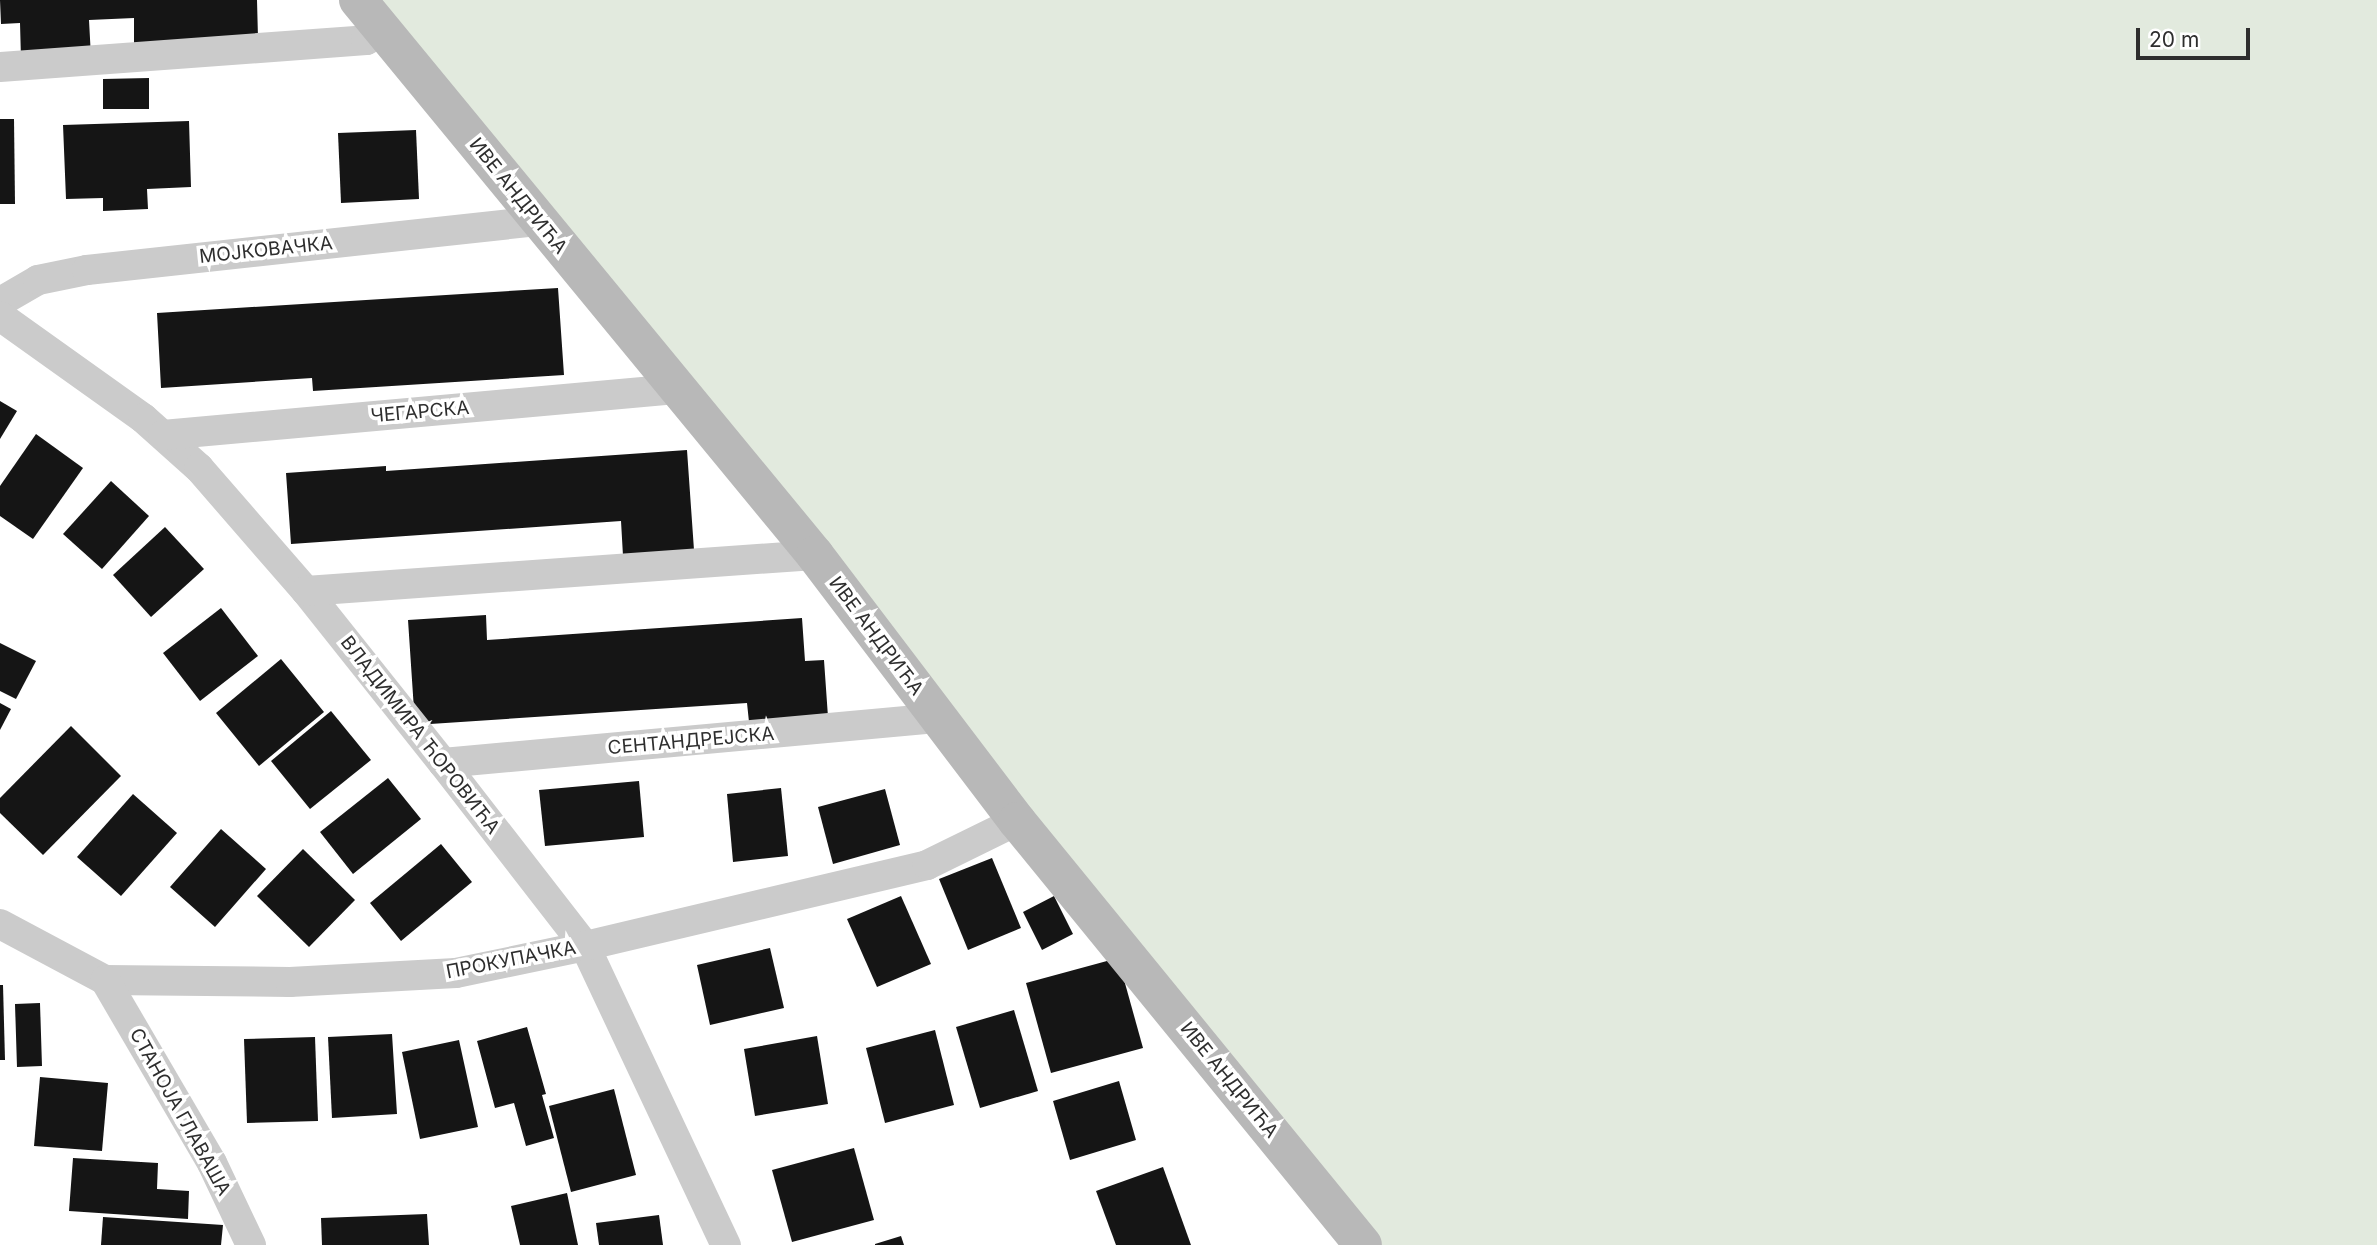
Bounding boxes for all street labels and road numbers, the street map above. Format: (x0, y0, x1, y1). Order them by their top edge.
street label: ИВЕ АНДРИЋА (464, 133, 572, 259)
street label: МОЈКОВАЧКА (198, 232, 334, 268)
street label: ЧЕГАРСКА (370, 396, 470, 428)
street label: ИВЕ АНДРИЋА (824, 572, 928, 700)
street label: ВЛАДИМИРА ЋОРОВИЋА (336, 631, 504, 839)
street label: СЕНТАНДРЕЈСКА (607, 722, 775, 760)
street label: ПРОКУПАЧКА (444, 936, 578, 984)
street label: ИВЕ АНДРИЋА (1175, 1017, 1283, 1143)
street label: СТАНОЈА ГЛАВАША (125, 1024, 235, 1200)

